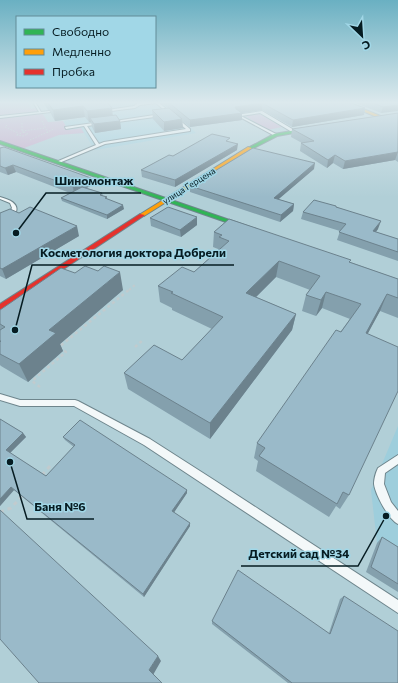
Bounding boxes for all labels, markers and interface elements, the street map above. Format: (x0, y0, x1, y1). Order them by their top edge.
legend (16, 16, 156, 88)
north arrow (342, 16, 382, 56)
text: Свободно (52, 24, 109, 38)
text: С (360, 38, 373, 53)
text: Медленно (52, 44, 111, 58)
text: Пробка (52, 64, 95, 78)
street label: улица Герцена (160, 165, 218, 206)
callout: Шиномонтаж (46, 169, 141, 193)
text: Шиномонтаж (55, 173, 134, 187)
callout: Косметология доктора Добрели (32, 241, 234, 265)
text: Косметология доктора Добрели (40, 245, 226, 259)
callout: Баня №6 (27, 495, 94, 519)
text: Баня №6 (34, 499, 86, 513)
callout: Детский сад №34 (241, 542, 358, 566)
text: Детский сад №34 (249, 546, 350, 560)

